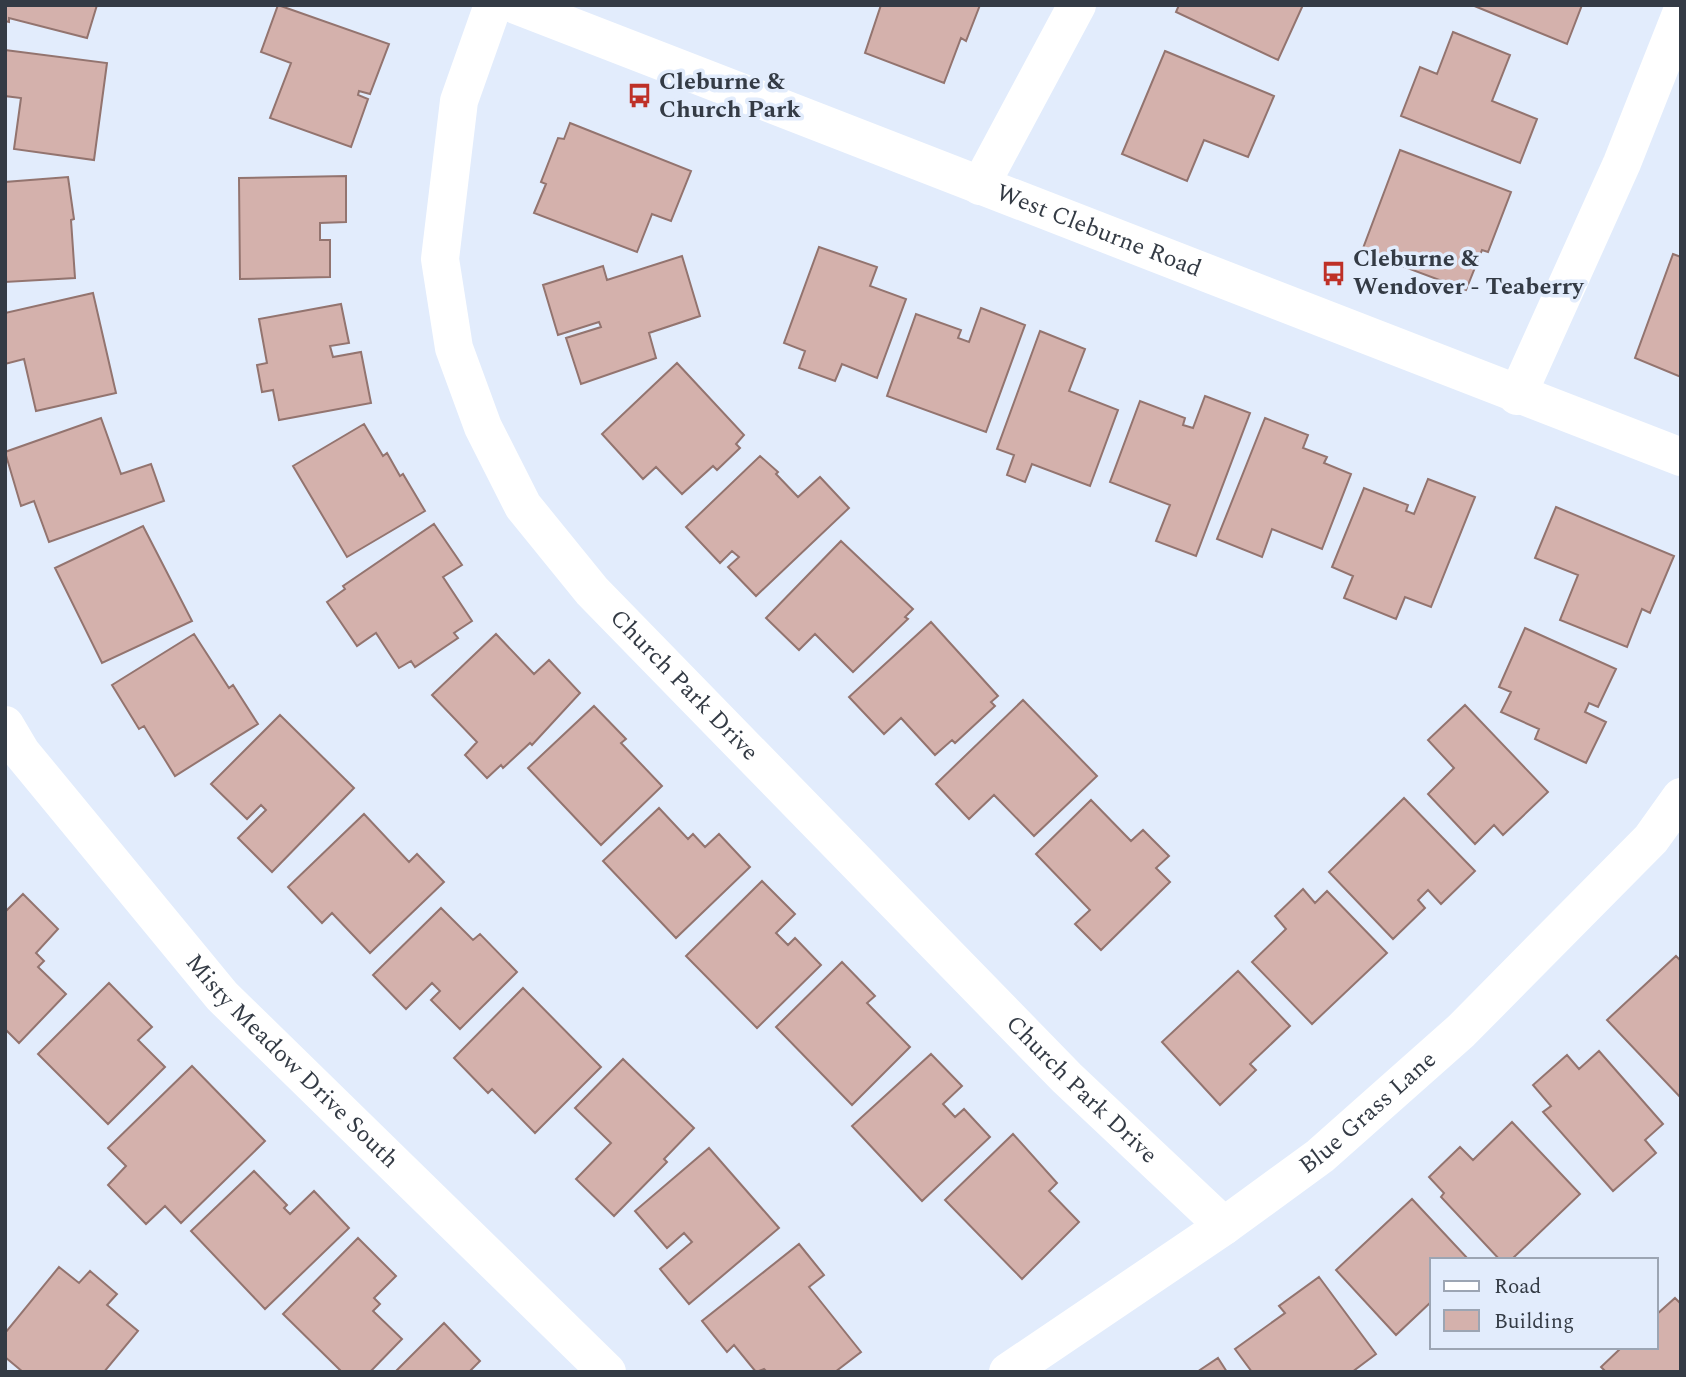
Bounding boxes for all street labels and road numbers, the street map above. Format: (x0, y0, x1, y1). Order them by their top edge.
street label: West Cleburne Road (991, 175, 1207, 287)
street label: Church Park Drive (601, 601, 767, 770)
street label: Misty Meadow Drive South (176, 946, 407, 1177)
street label: Church Park Drive (997, 1007, 1166, 1172)
street label: Blue Grass Lane (1292, 1042, 1445, 1183)

